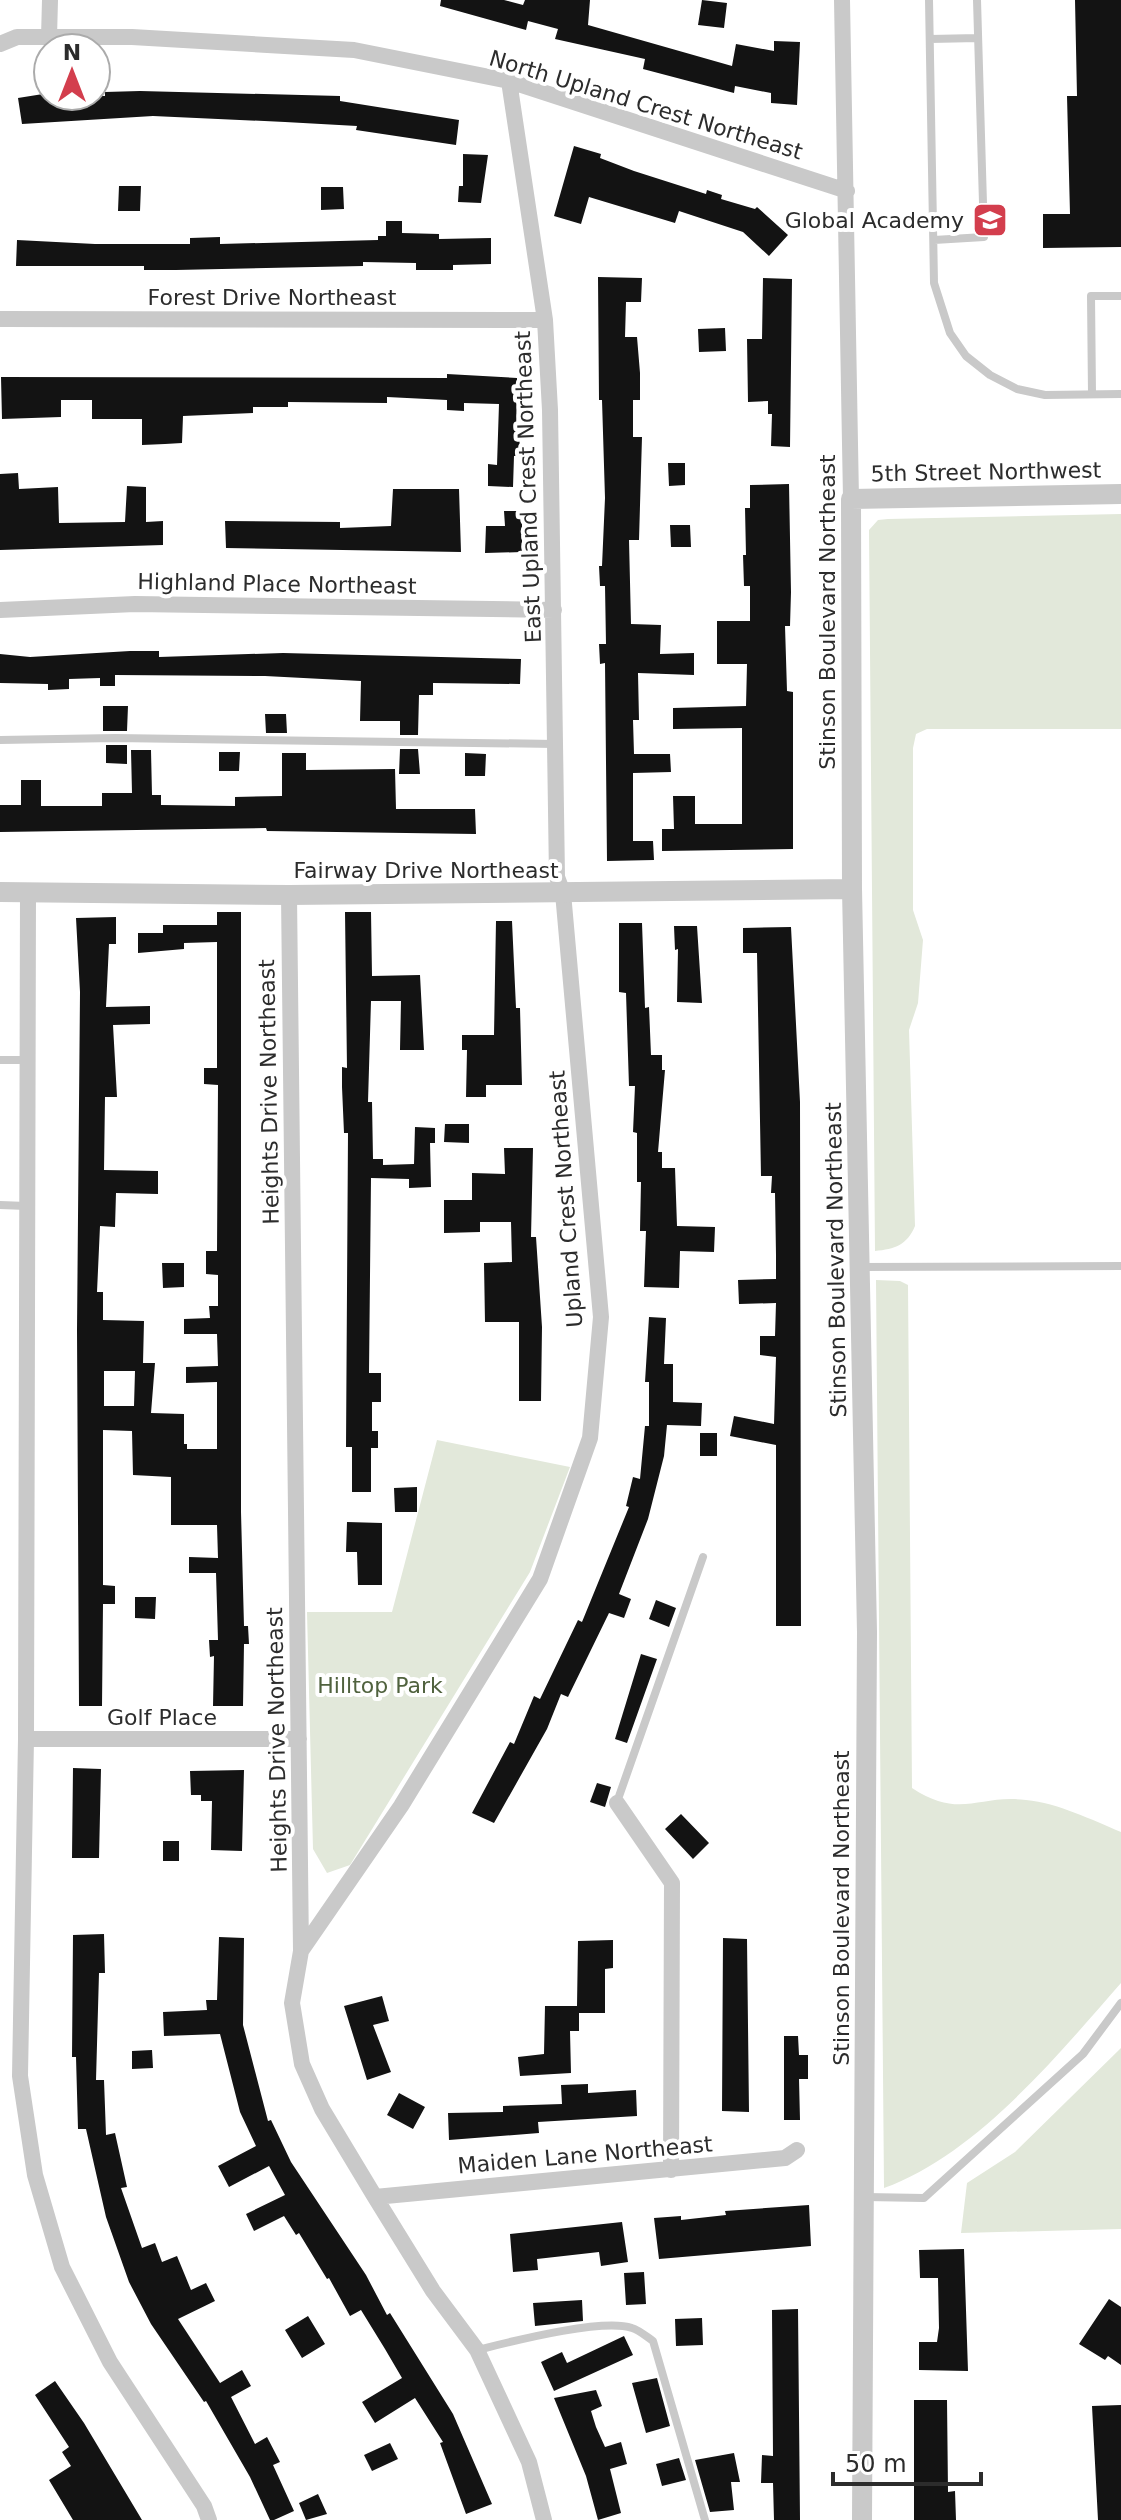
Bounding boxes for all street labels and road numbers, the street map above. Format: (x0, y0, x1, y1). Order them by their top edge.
street label: North Upland Crest Northeast (486, 45, 806, 165)
street label: Forest Drive Northeast (148, 285, 397, 310)
street label: East Upland Crest Northeast (510, 330, 546, 643)
street label: Stinson Boulevard Northeast (815, 454, 840, 770)
street label: 5th Street Northwest (871, 457, 1102, 487)
street label: Highland Place Northeast (137, 569, 417, 599)
street label: Fairway Drive Northeast (293, 858, 559, 883)
street label: Heights Drive Northeast (254, 959, 284, 1225)
street label: Upland Crest Northeast (545, 1069, 587, 1328)
street label: Stinson Boulevard Northeast (821, 1102, 851, 1418)
street label: Heights Drive Northeast (262, 1607, 292, 1873)
street label: Golf Place (107, 1705, 217, 1730)
street label: Stinson Boulevard Northeast (829, 1750, 854, 2066)
street label: Maiden Lane Northeast (456, 2131, 714, 2179)

